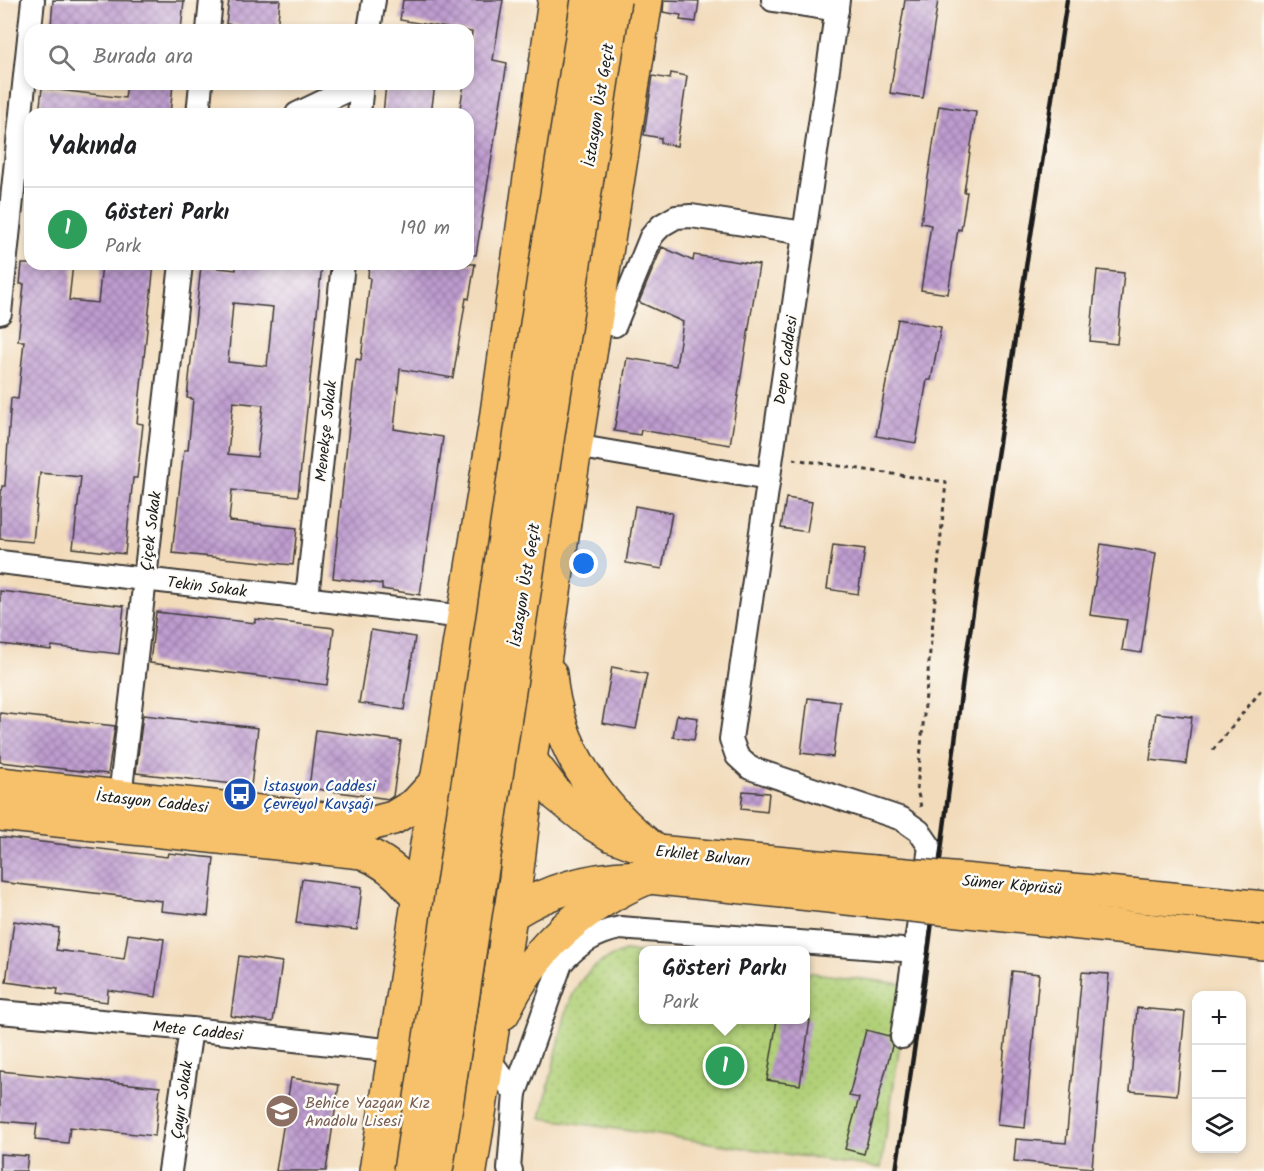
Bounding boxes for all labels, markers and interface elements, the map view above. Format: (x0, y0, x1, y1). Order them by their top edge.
search box (24, 24, 474, 90)
text: Burada ara (93, 40, 193, 75)
icon: search (45, 41, 78, 74)
street label: İstasyon Üst Geçit (577, 41, 622, 169)
text: Yakında (48, 126, 137, 168)
text: Gösteri Parkı (105, 196, 229, 231)
text: 1 (64, 213, 71, 245)
text: 190 m (400, 213, 450, 245)
text: Park (105, 231, 141, 263)
street label: Depo Caddesi (768, 313, 805, 406)
street label: Menekşe Sokak (309, 379, 344, 483)
street label: Çiçek Sokak (134, 489, 169, 572)
street label: İstasyon Üst Geçit (503, 521, 548, 649)
your location (569, 549, 598, 578)
street label: Tekin Sokak (165, 570, 249, 605)
place label: İstasyon Caddesi Çevreyol Kavşağı (263, 774, 377, 817)
bus stop icon: İstasyon Caddesi Çevreyol Kavşağı (222, 776, 258, 812)
street label: İstasyon Caddesi (94, 784, 210, 821)
street label: Erkilet Bulvarı (654, 839, 751, 874)
street label: Sümer Köprüsü (961, 869, 1063, 902)
popup (639, 946, 810, 1024)
text: Gösteri Parkı (663, 952, 787, 987)
text: Park (663, 987, 699, 1019)
map controls (1192, 991, 1246, 1153)
button: + (1192, 991, 1246, 1045)
street label: Mete Caddesi (152, 1014, 245, 1049)
pin: 1 (706, 1044, 744, 1088)
button: − (1192, 1045, 1246, 1099)
street label: Çayır Sokak (165, 1059, 200, 1141)
place label: Behice Yazgan Kız Anadolu Lisesi (305, 1091, 430, 1134)
school or university icon: Behice Yazgan Kız Anadolu Lisesi (264, 1093, 300, 1129)
button: layers (1192, 1099, 1246, 1153)

